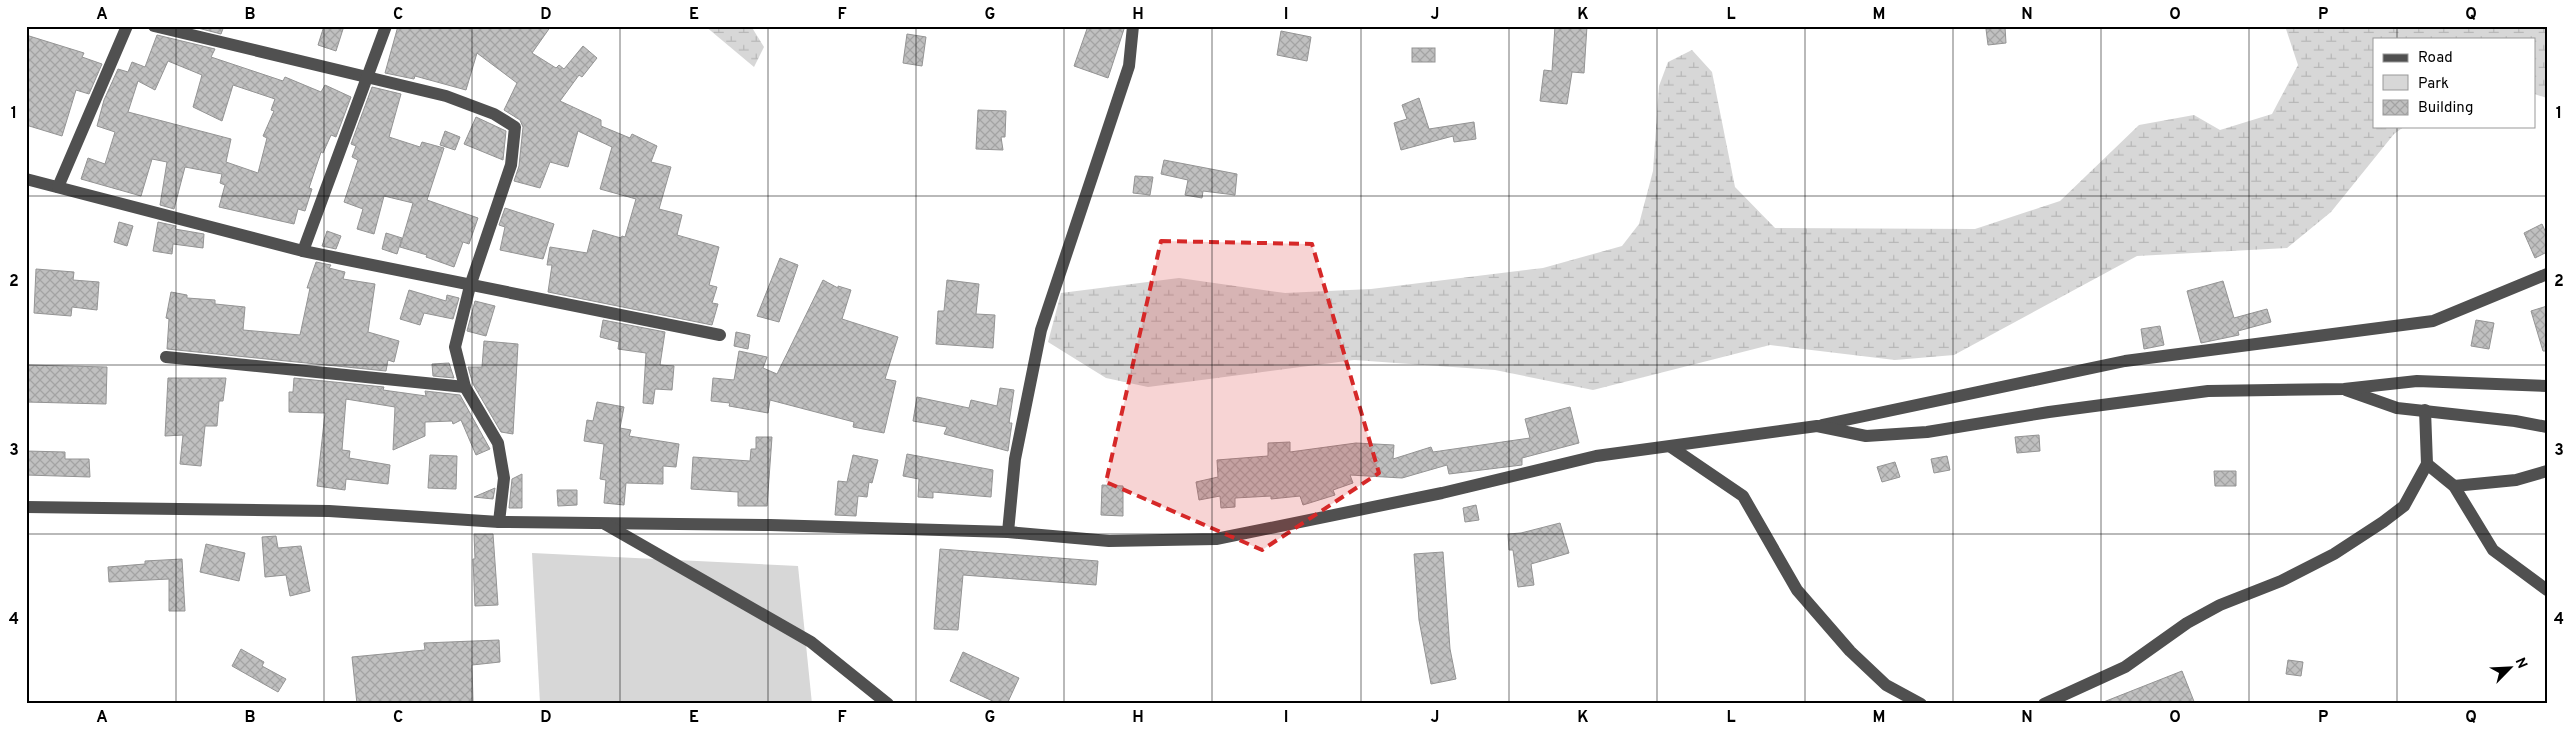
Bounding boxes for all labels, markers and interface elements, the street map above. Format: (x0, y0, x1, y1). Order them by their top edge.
text: A (96, 5, 108, 25)
text: B (244, 5, 256, 25)
text: C (393, 5, 403, 25)
text: D (540, 5, 552, 25)
text: E (689, 5, 699, 25)
text: F (837, 5, 847, 25)
text: G (985, 5, 995, 25)
text: H (1132, 5, 1144, 25)
text: I (1284, 5, 1288, 25)
text: J (1431, 5, 1439, 25)
text: K (1577, 5, 1589, 25)
text: L (1726, 5, 1736, 25)
text: M (1873, 5, 1885, 25)
text: N (2021, 5, 2033, 25)
text: O (2169, 5, 2181, 25)
text: P (2318, 5, 2328, 25)
text: Q (2465, 5, 2477, 25)
legend (2373, 38, 2536, 128)
text: Road (2418, 49, 2453, 68)
text: Park (2418, 75, 2449, 94)
text: Building (2418, 99, 2473, 118)
text: 1 (11, 104, 17, 124)
text: 1 (2556, 104, 2562, 124)
text: 2 (9, 272, 19, 292)
text: 2 (2554, 272, 2564, 292)
text: 3 (9, 441, 19, 461)
text: 3 (2554, 441, 2564, 461)
text: 4 (9, 610, 19, 630)
text: 4 (2554, 610, 2564, 630)
north arrow (2486, 642, 2536, 692)
text: N (2511, 655, 2530, 671)
text: A (96, 708, 108, 728)
text: B (244, 708, 256, 728)
text: C (393, 708, 403, 728)
text: D (540, 708, 552, 728)
text: E (689, 708, 699, 728)
text: F (837, 708, 847, 728)
text: G (985, 708, 995, 728)
text: H (1132, 708, 1144, 728)
text: I (1284, 708, 1288, 728)
text: J (1431, 708, 1439, 728)
text: K (1577, 708, 1589, 728)
text: L (1726, 708, 1736, 728)
text: M (1873, 708, 1885, 728)
text: N (2021, 708, 2033, 728)
text: O (2169, 708, 2181, 728)
text: P (2318, 708, 2328, 728)
text: Q (2465, 708, 2477, 728)

